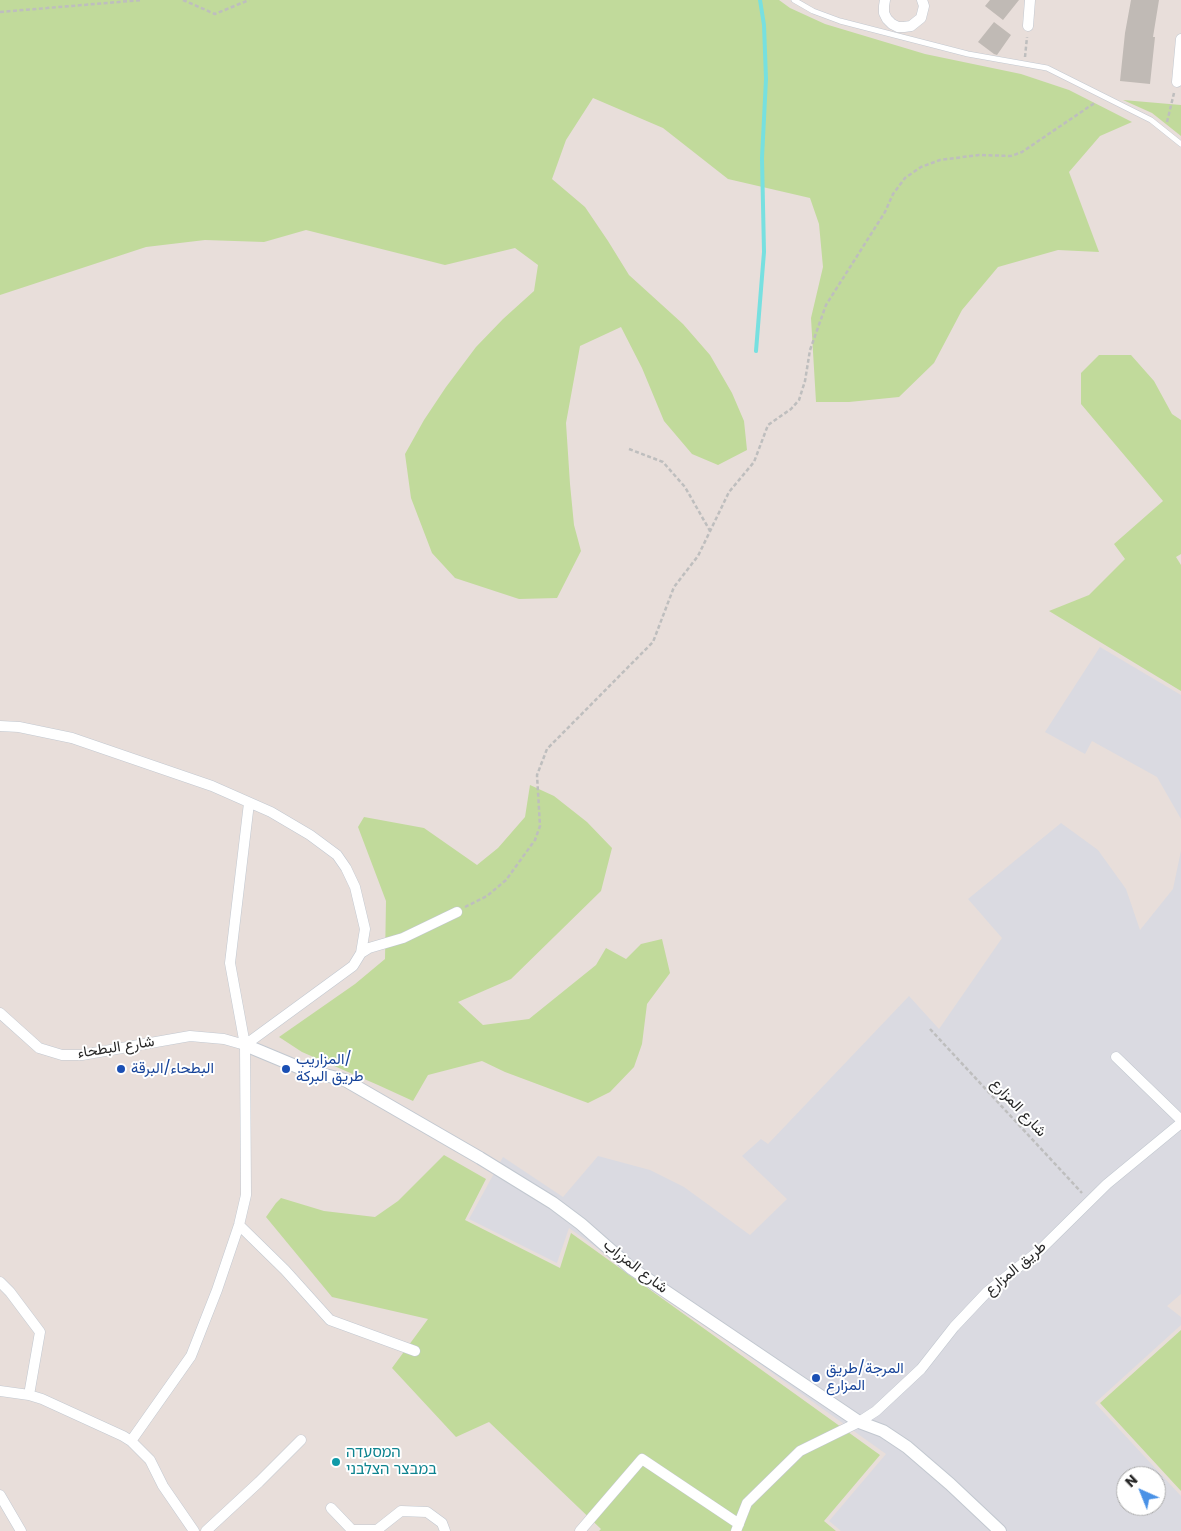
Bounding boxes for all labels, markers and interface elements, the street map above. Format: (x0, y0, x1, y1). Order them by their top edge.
street label: شارع البطحاء (76, 1033, 156, 1063)
place label: المزاريب/ طريق البركة (296, 1051, 364, 1086)
place label: البطحاء/البرقة (131, 1060, 214, 1078)
marker: البطحاء/البرقة (115, 1063, 127, 1075)
marker: المزاريب/ طريق البركة (280, 1063, 292, 1075)
street label: شارع المزارع (986, 1075, 1050, 1141)
street label: شارع المزراب (599, 1236, 671, 1298)
street label: طريق المزارع (982, 1238, 1050, 1300)
place label: المرجة/طريق المزارع (826, 1360, 904, 1395)
marker: المرجة/طريق المزارع (810, 1372, 822, 1384)
place label: המסעדה במבצר הצלבני (346, 1444, 437, 1479)
marker: המסעדה במבצר הצלבני (330, 1456, 342, 1468)
north arrow (1116, 1466, 1166, 1516)
text: N (1121, 1470, 1142, 1492)

